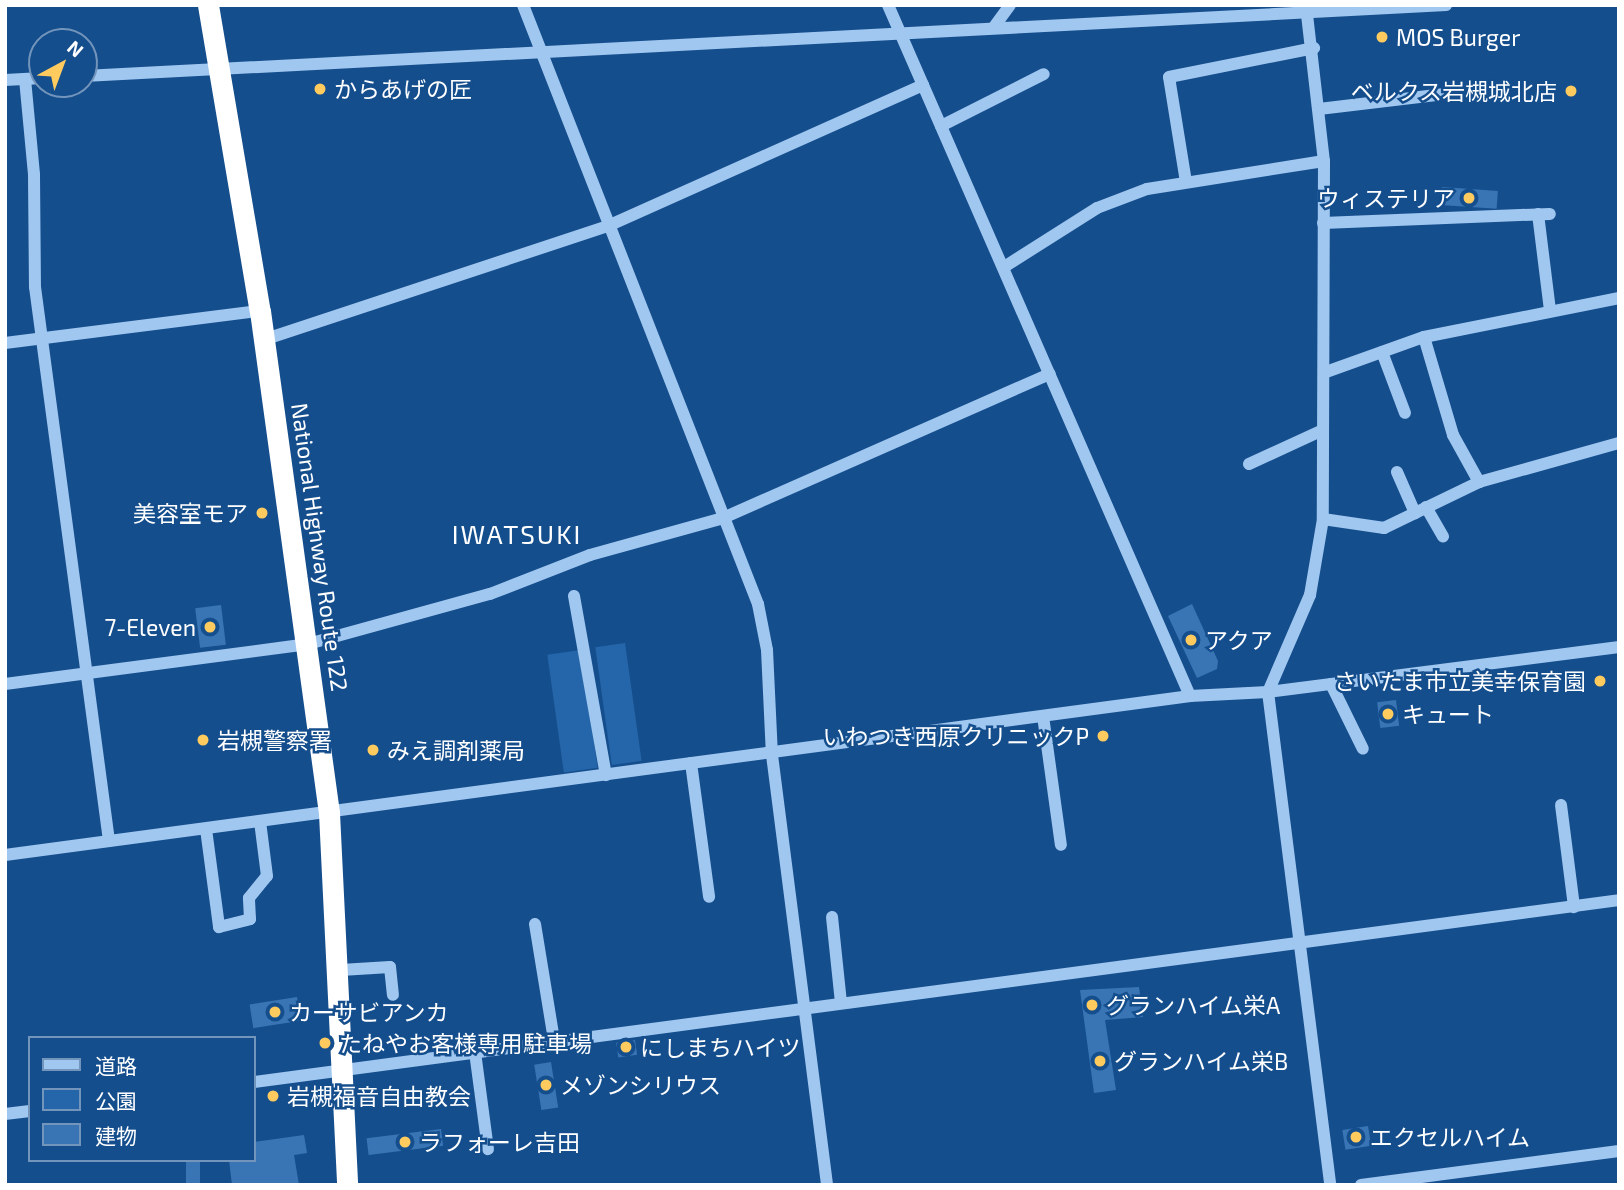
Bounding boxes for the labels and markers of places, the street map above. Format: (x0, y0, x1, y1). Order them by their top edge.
place label: MOS Burger (1396, 23, 1520, 51)
marker: MOS Burger (1374, 29, 1390, 45)
place label: からあげの匠 (334, 75, 472, 103)
place label: ベルクス岩槻城北店 (1350, 77, 1557, 105)
marker: からあげの匠 (312, 81, 328, 97)
marker: ベルクス岩槻城北店 (1563, 83, 1579, 99)
place label: ウィステリア (1317, 184, 1455, 212)
marker: ウィステリア (1461, 190, 1477, 206)
place label: 美容室モア (133, 499, 248, 527)
marker: 美容室モア (254, 505, 270, 521)
place label: 7-Eleven (105, 613, 196, 641)
marker: 7-Eleven (202, 619, 218, 635)
place label: アクア (1205, 626, 1274, 654)
marker: アクア (1183, 632, 1199, 648)
place label: さいたま市立美幸保育園 (1333, 667, 1586, 695)
marker: さいたま市立美幸保育園 (1592, 673, 1608, 689)
place label: キュート (1402, 700, 1494, 728)
marker: キュート (1380, 706, 1396, 722)
place label: いわつき西原クリニックP (822, 722, 1089, 750)
place label: 岩槻警察署 (217, 726, 332, 754)
marker: いわつき西原クリニックP (1095, 728, 1111, 744)
marker: 岩槻警察署 (195, 732, 211, 748)
place label: みえ調剤薬局 (387, 736, 525, 764)
marker: みえ調剤薬局 (365, 742, 381, 758)
place label: グランハイム栄A (1106, 991, 1281, 1019)
marker: グランハイム栄A (1084, 997, 1100, 1013)
place label: カーサビアンカ (289, 998, 450, 1026)
marker: カーサビアンカ (267, 1004, 283, 1020)
place label: たねやお客様専用駐車場 (339, 1029, 592, 1057)
place label: にしまちハイツ (640, 1033, 801, 1061)
marker: たねやお客様専用駐車場 (317, 1035, 333, 1051)
marker: にしまちハイツ (618, 1039, 634, 1055)
place label: グランハイム栄B (1114, 1047, 1289, 1075)
marker: グランハイム栄B (1092, 1053, 1108, 1069)
place label: メゾンシリウス (560, 1071, 721, 1099)
marker: メゾンシリウス (538, 1077, 554, 1093)
place label: 岩槻福音自由教会 (287, 1082, 471, 1110)
marker: 岩槻福音自由教会 (265, 1088, 281, 1104)
place label: エクセルハイム (1370, 1123, 1531, 1151)
place label: ラフォーレ吉田 (419, 1128, 580, 1156)
marker: エクセルハイム (1348, 1129, 1364, 1145)
marker: ラフォーレ吉田 (397, 1134, 413, 1150)

